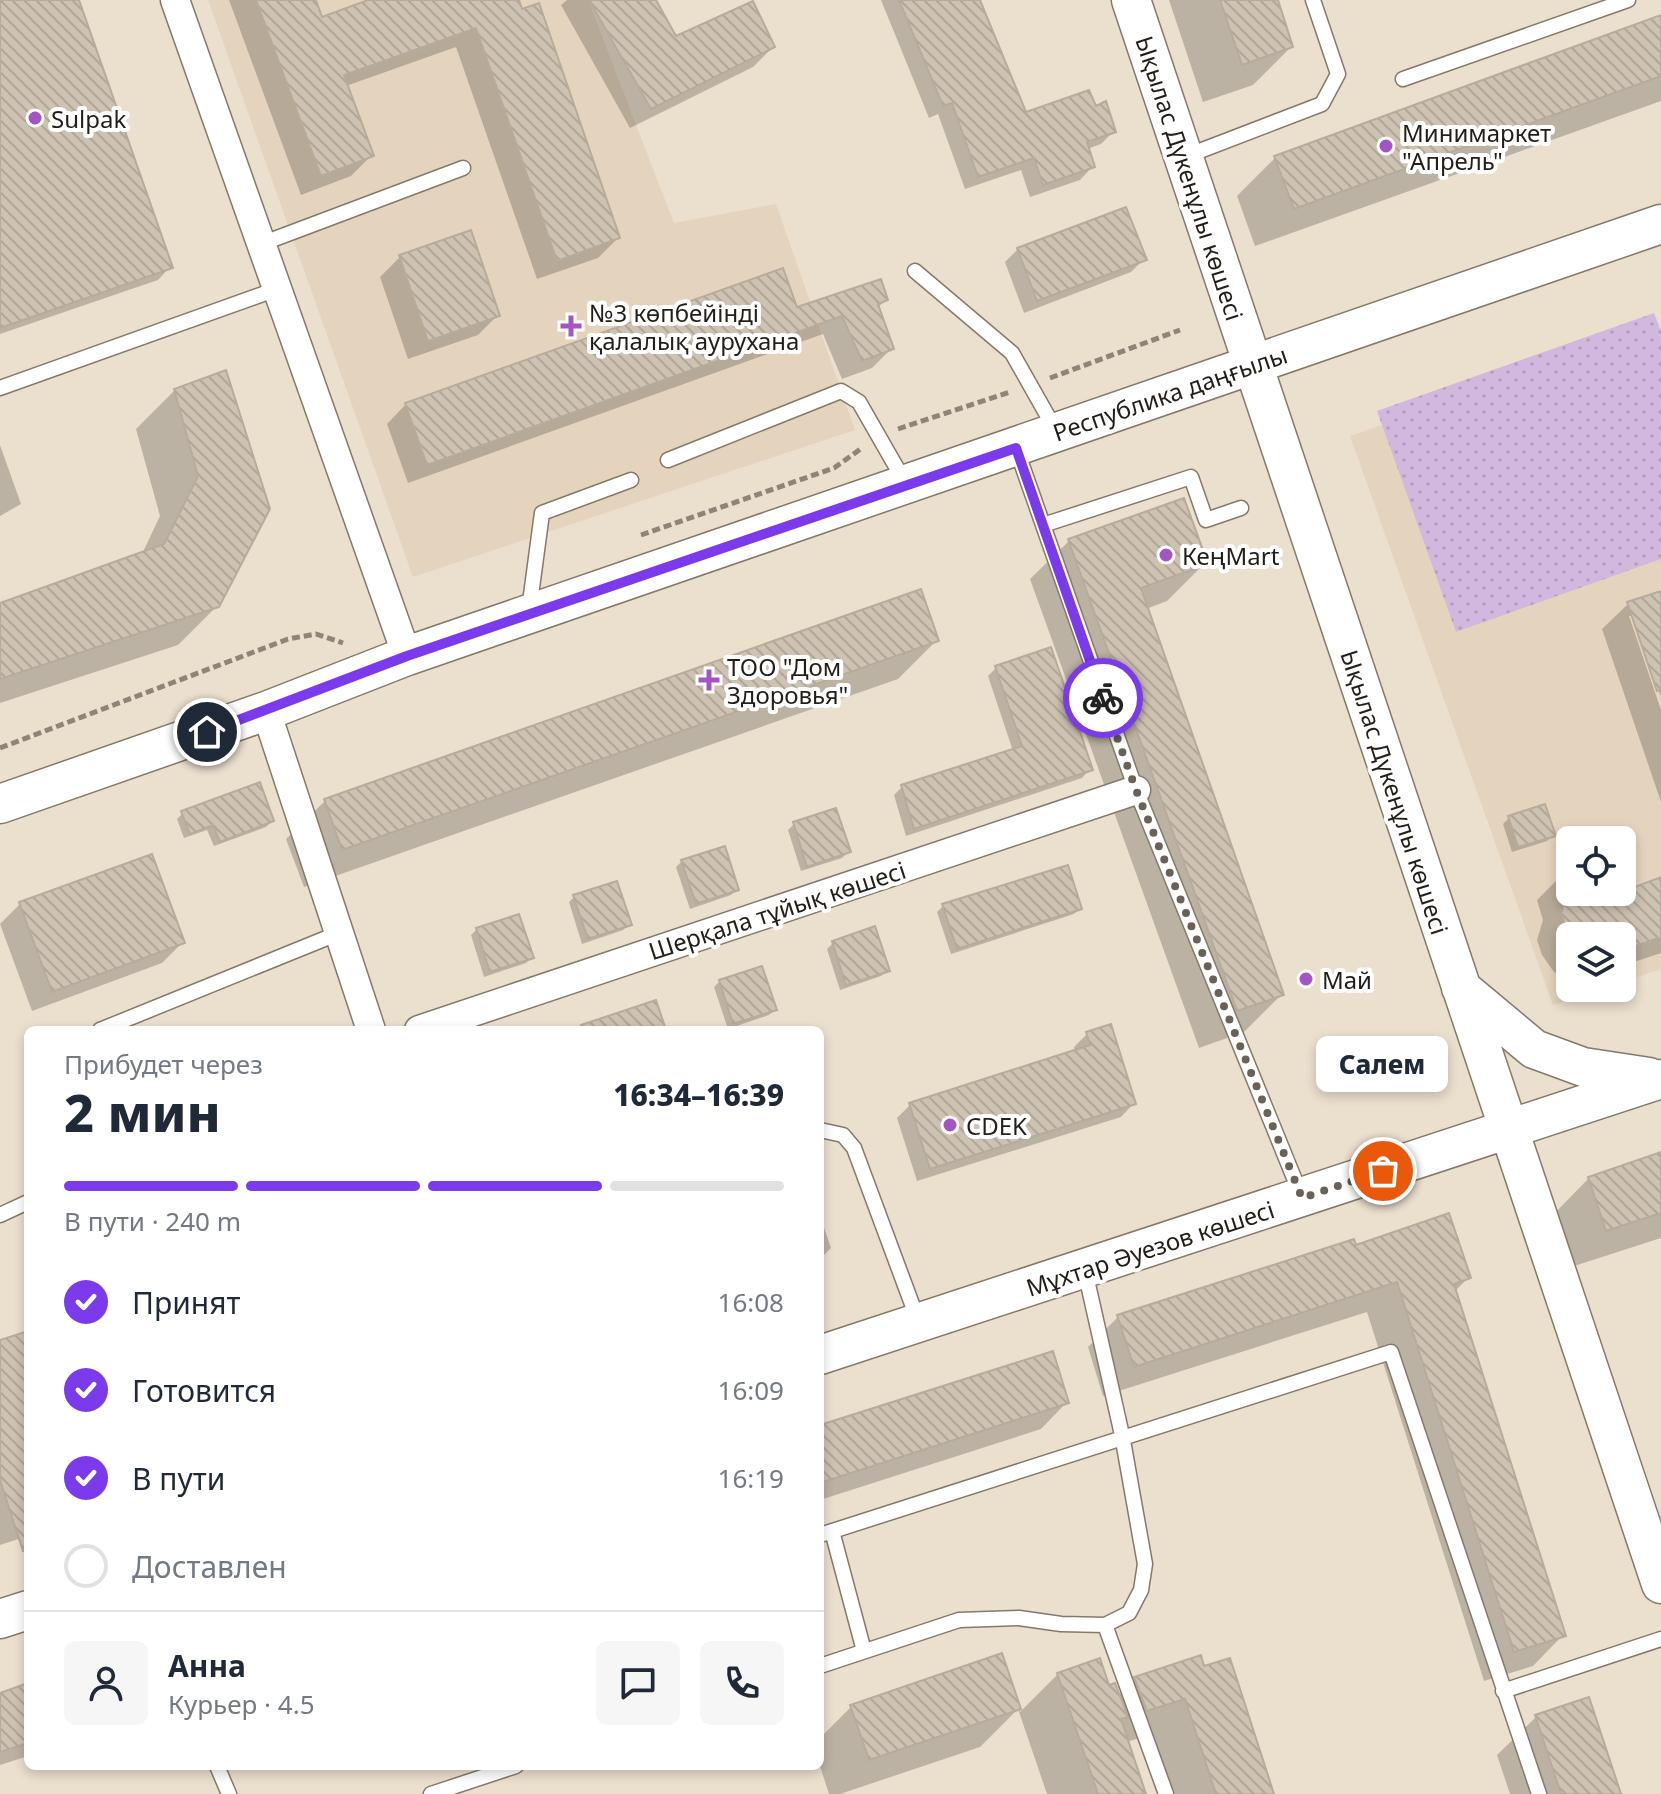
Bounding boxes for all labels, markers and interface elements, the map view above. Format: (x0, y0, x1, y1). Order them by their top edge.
street label: Ықылас Дүкенұлы көшесі (1128, 31, 1252, 325)
place label: Sulpak (51, 102, 126, 135)
marker: Sulpak (26, 109, 44, 127)
place label: Минимаркет "Апрель" (1402, 116, 1551, 177)
marker: Минимаркет "Апрель" (1377, 137, 1395, 155)
place label: №3 көпбейінді қалалық аурухана (589, 296, 799, 357)
marker: №3 көпбейінді қалалық аурухана (560, 315, 582, 337)
street label: Республика даңғылы (1048, 337, 1292, 449)
place label: КеңMart (1182, 539, 1280, 572)
marker: КеңMart (1157, 546, 1175, 564)
street label: Ықылас Дүкенұлы көшесі (1333, 645, 1457, 939)
place label: ТОО "Дом Здоровья" (727, 650, 848, 711)
courier (1063, 658, 1143, 738)
marker: ТОО "Дом Здоровья" (698, 669, 720, 691)
icon: bike (1081, 676, 1125, 720)
pin (173, 698, 241, 766)
icon: home (185, 710, 229, 754)
map controls (1556, 826, 1636, 1002)
button: locate (1556, 826, 1636, 906)
street label: Шерқала тұйық көшесі (644, 853, 910, 967)
button: layers (1556, 922, 1636, 1002)
place label: Май (1322, 963, 1372, 996)
marker: Май (1297, 970, 1315, 988)
callout: Салем (1317, 1035, 1449, 1091)
text: Прибудет через (64, 1046, 263, 1082)
text: Салем (1339, 1046, 1425, 1082)
text: 16:34–16:39 (613, 1074, 784, 1115)
text: 2 мин (64, 1076, 221, 1147)
place label: CDEK (966, 1109, 1027, 1142)
marker: CDEK (941, 1116, 959, 1134)
pin (1349, 1137, 1417, 1205)
icon: bag (1361, 1149, 1405, 1193)
street label: Мұхтар Әуезов көшесі (1022, 1192, 1278, 1304)
text: В пути · 240 m (64, 1203, 241, 1239)
icon: check (64, 1280, 108, 1324)
text: Принят (132, 1282, 241, 1323)
text: 16:08 (718, 1284, 784, 1320)
icon: check (64, 1368, 108, 1412)
text: Готовится (132, 1370, 276, 1411)
text: 16:09 (718, 1372, 784, 1408)
icon: check (64, 1456, 108, 1500)
text: В пути (132, 1458, 225, 1499)
text: 16:19 (718, 1460, 784, 1496)
text: Доставлен (132, 1546, 287, 1587)
button: person (64, 1641, 148, 1725)
button: chat (596, 1641, 680, 1725)
button: phone (700, 1641, 784, 1725)
text: Анна (168, 1645, 246, 1686)
text: Курьер · 4.5 (168, 1686, 315, 1722)

